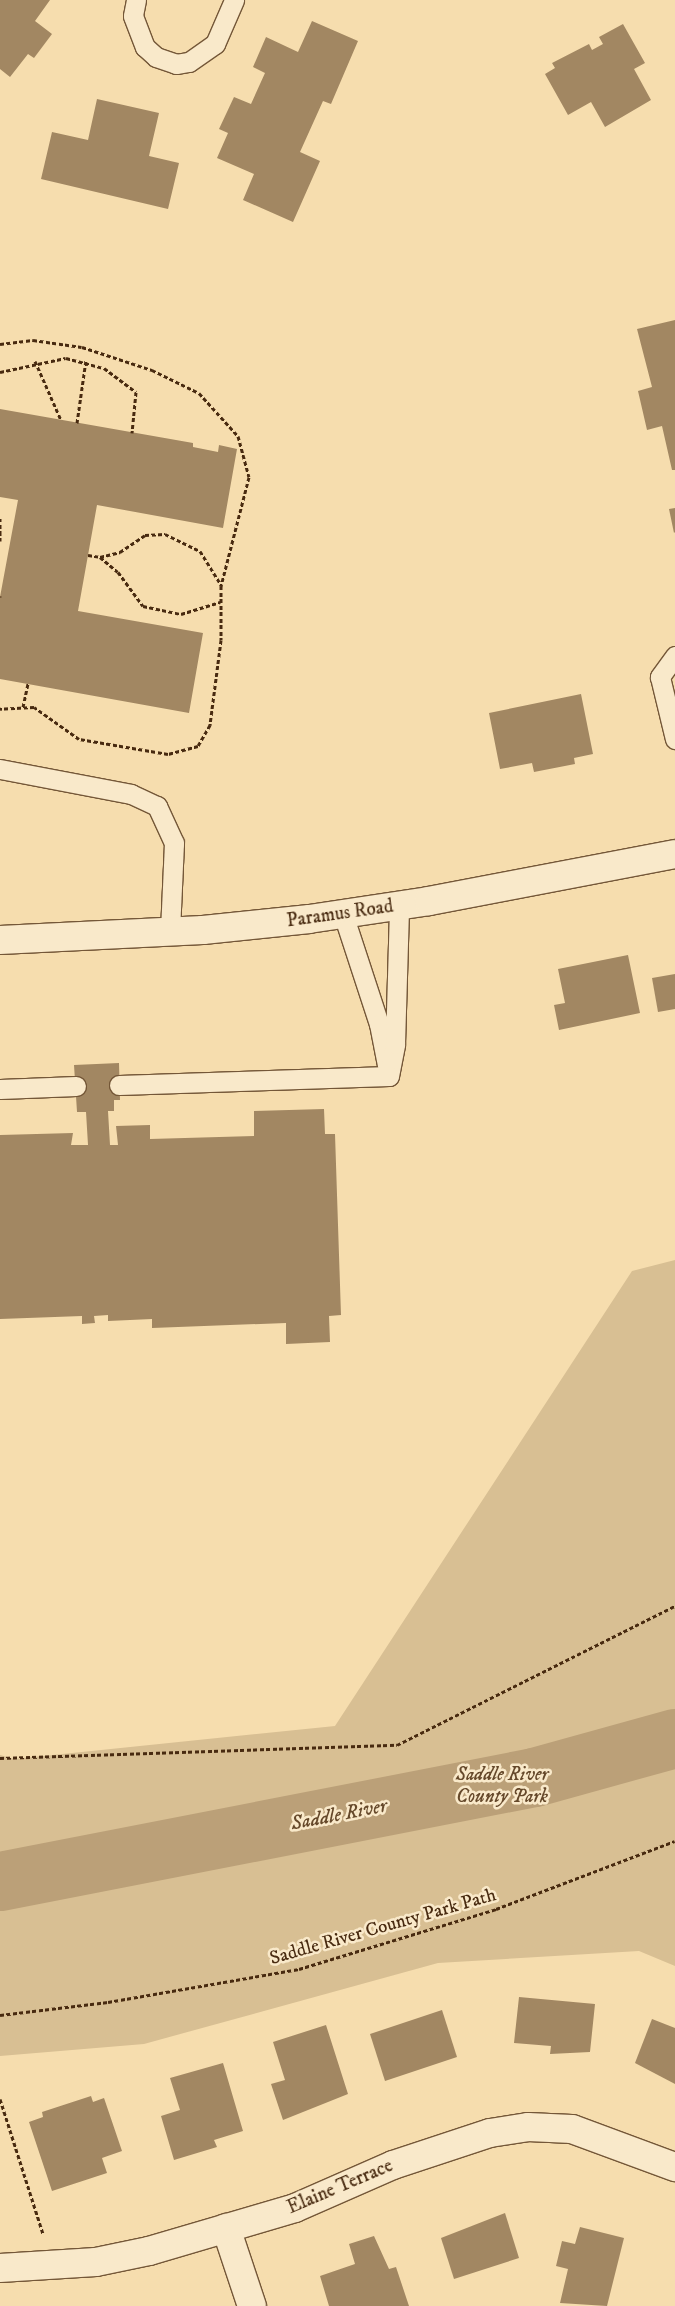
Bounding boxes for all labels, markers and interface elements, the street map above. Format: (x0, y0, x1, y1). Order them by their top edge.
street label: Paramus Road (285, 895, 395, 933)
park label: Saddle River County Park (456, 1764, 548, 1808)
water label: Saddle River (289, 1794, 389, 1836)
street label: Saddle River County Park Path (267, 1884, 499, 1970)
street label: Elaine Terrace (284, 2155, 396, 2219)

